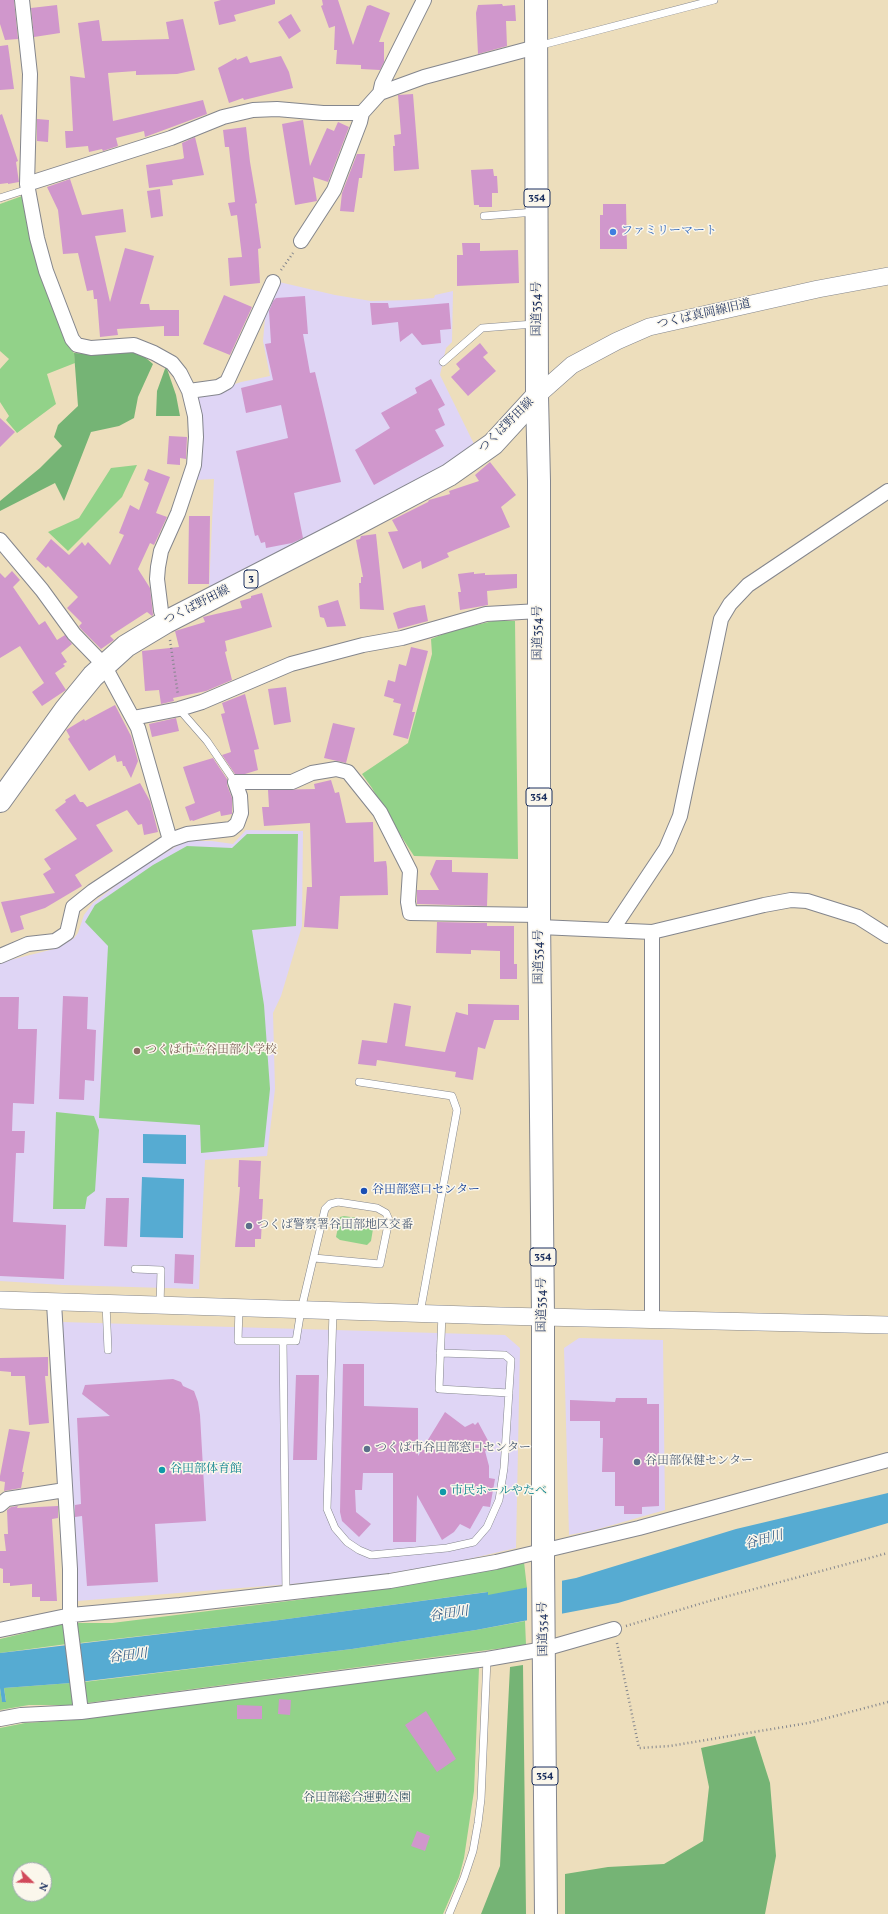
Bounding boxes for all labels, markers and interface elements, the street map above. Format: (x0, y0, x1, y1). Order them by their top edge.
road number: 354 (524, 189, 550, 207)
place label: ファミリーマート (621, 225, 717, 239)
marker: ファミリーマート (608, 227, 618, 237)
street label: 国道354号 (531, 281, 545, 337)
street label: つくば真岡線旧道 (656, 297, 752, 333)
street label: つくば野田線 (476, 395, 538, 457)
road number: 3 (244, 570, 258, 588)
street label: つくば野田線 (162, 583, 232, 629)
street label: 国道354号 (532, 605, 546, 661)
road number: 354 (526, 788, 552, 806)
street label: 国道354号 (533, 929, 547, 985)
place label: つくば市立谷田部小学校 (145, 1044, 277, 1058)
marker: つくば市立谷田部小学校 (132, 1046, 142, 1056)
place label: 谷田部窓口センター (372, 1184, 480, 1198)
marker: 谷田部窓口センター (359, 1186, 369, 1196)
place label: つくば警察署谷田部地区交番 (257, 1219, 413, 1233)
marker: つくば警察署谷田部地区交番 (244, 1221, 254, 1231)
road number: 354 (530, 1248, 556, 1266)
street label: 国道354号 (536, 1277, 550, 1333)
place label: つくば市谷田部窓口センター (375, 1442, 531, 1456)
marker: つくば市谷田部窓口センター (362, 1444, 372, 1454)
place label: 谷田部保健センター (645, 1455, 753, 1469)
marker: 谷田部保健センター (632, 1457, 642, 1467)
place label: 谷田部体育館 (170, 1463, 242, 1477)
marker: 谷田部体育館 (157, 1465, 167, 1475)
place label: 市民ホールやたべ (451, 1485, 547, 1499)
marker: 市民ホールやたべ (438, 1487, 448, 1497)
water label: 谷田川 (743, 1528, 785, 1554)
street label: 国道354号 (536, 1601, 552, 1657)
water label: 谷田川 (429, 1605, 469, 1625)
water label: 谷田川 (108, 1647, 148, 1667)
road number: 354 (532, 1767, 558, 1785)
park label: 谷田部総合運動公園 (303, 1792, 411, 1806)
north arrow (12, 1862, 52, 1902)
text: N (34, 1880, 51, 1893)

